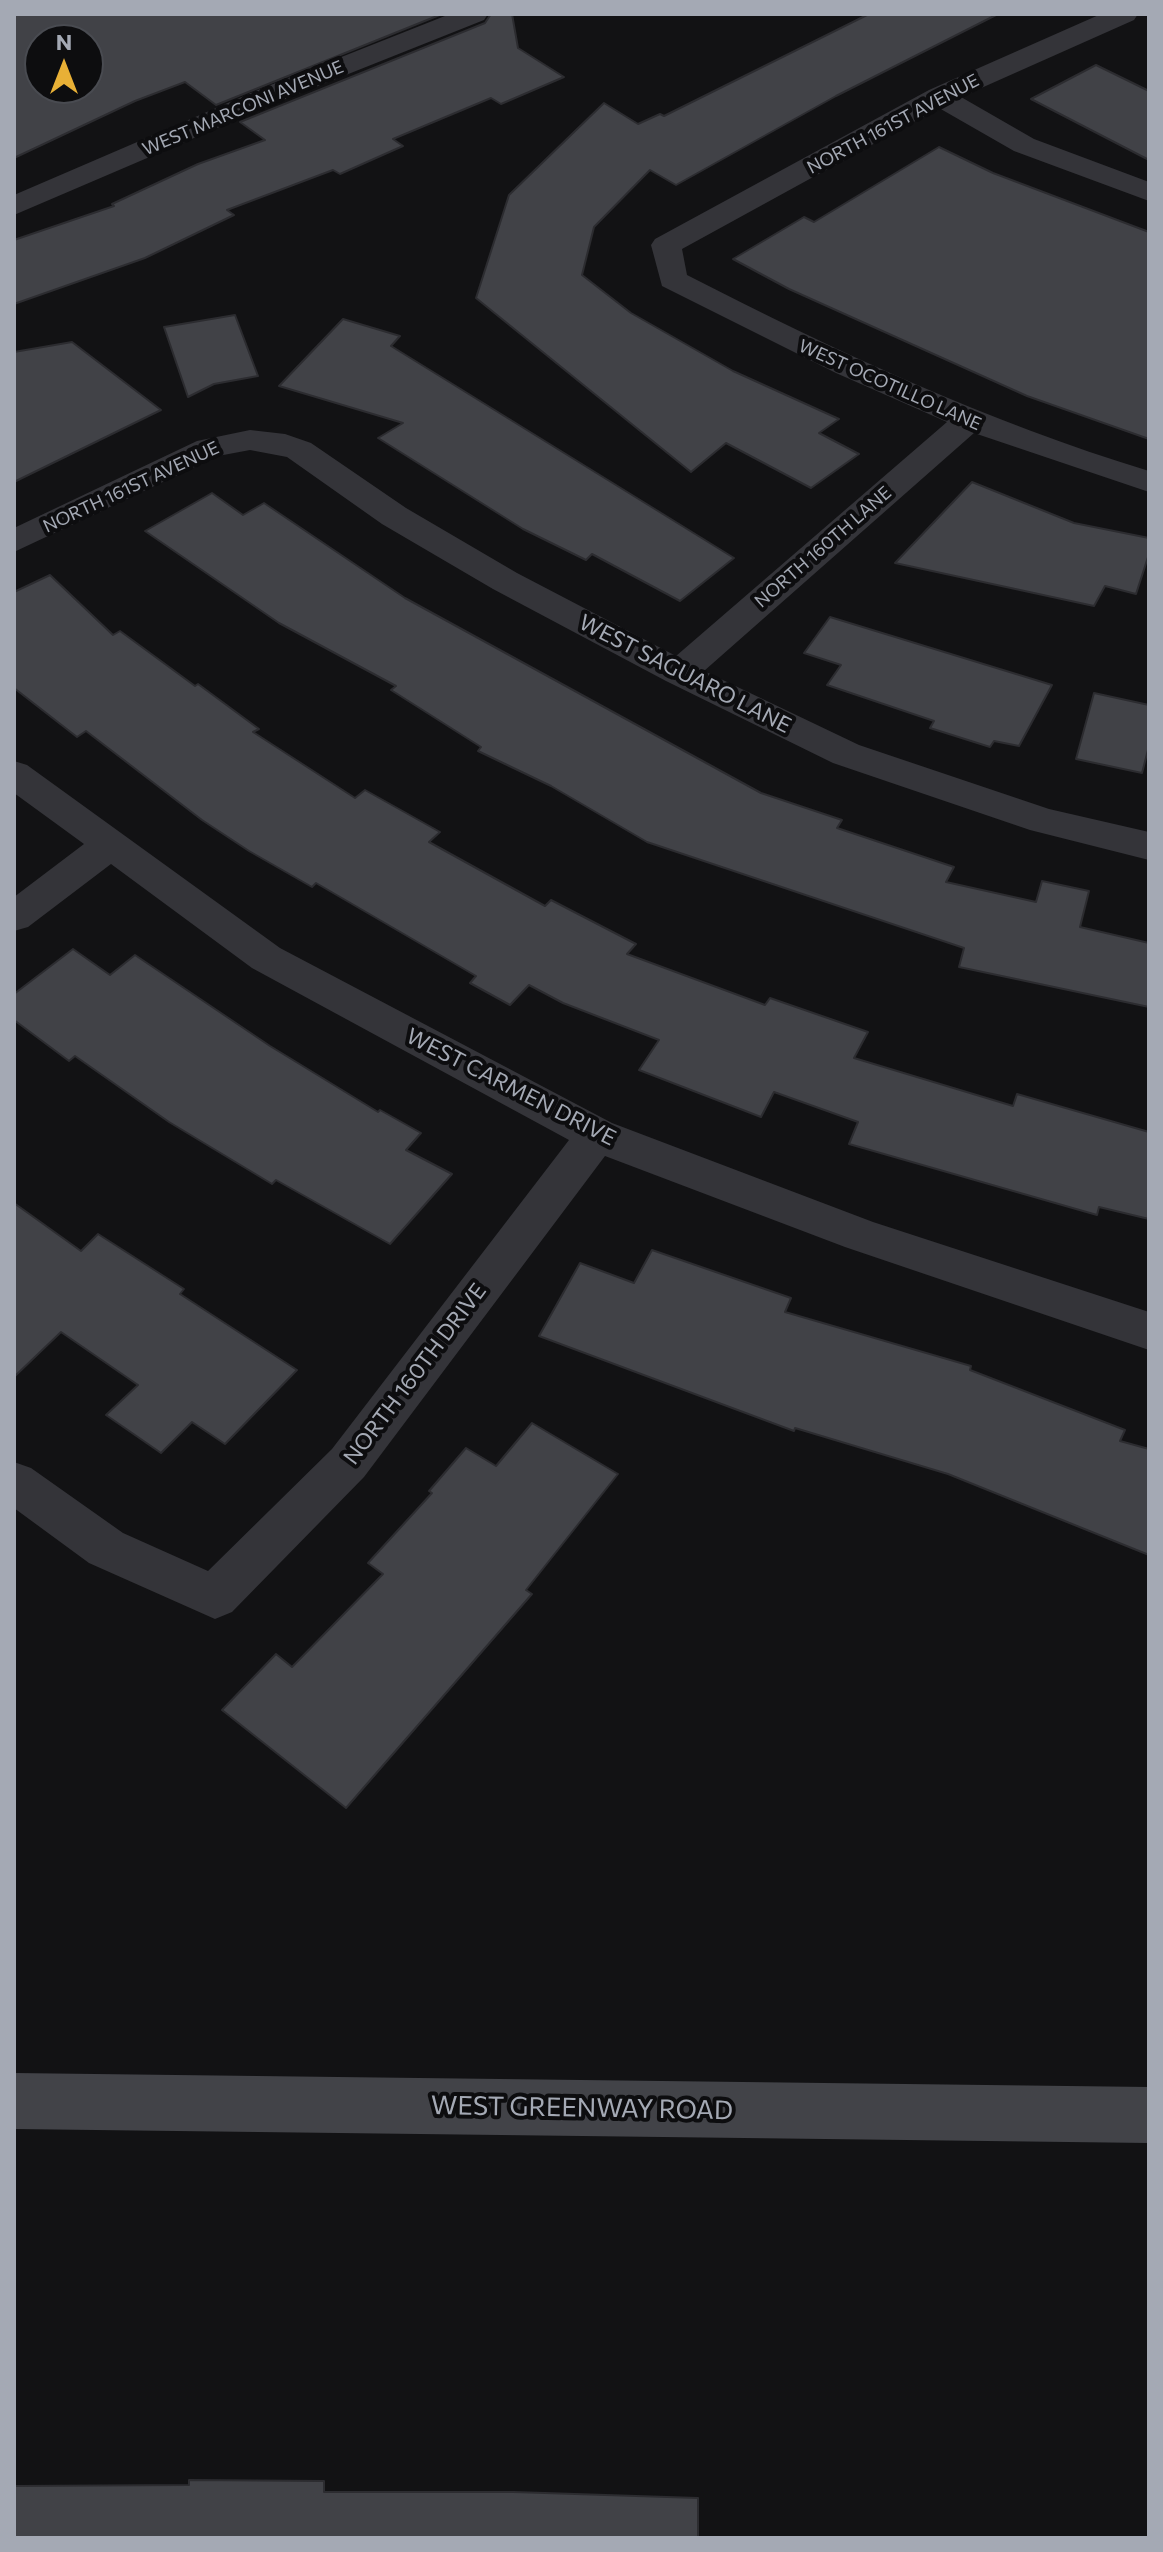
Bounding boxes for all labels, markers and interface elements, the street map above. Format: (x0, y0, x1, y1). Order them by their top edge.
north arrow (24, 24, 104, 104)
text: N (56, 28, 72, 55)
street label: WEST MARCONI AVENUE (139, 56, 347, 160)
street label: NORTH 161ST AVENUE (803, 69, 983, 179)
street label: WEST OCOTILLO LANE (795, 335, 985, 435)
street label: NORTH 161ST AVENUE (40, 437, 222, 537)
street label: NORTH 160TH LANE (750, 482, 896, 612)
street label: WEST SAGUARO LANE (575, 609, 795, 739)
street label: WEST CARMEN DRIVE (402, 1023, 620, 1151)
street label: NORTH 160TH DRIVE (338, 1278, 492, 1470)
street label: WEST GREENWAY ROAD (431, 2090, 733, 2126)

